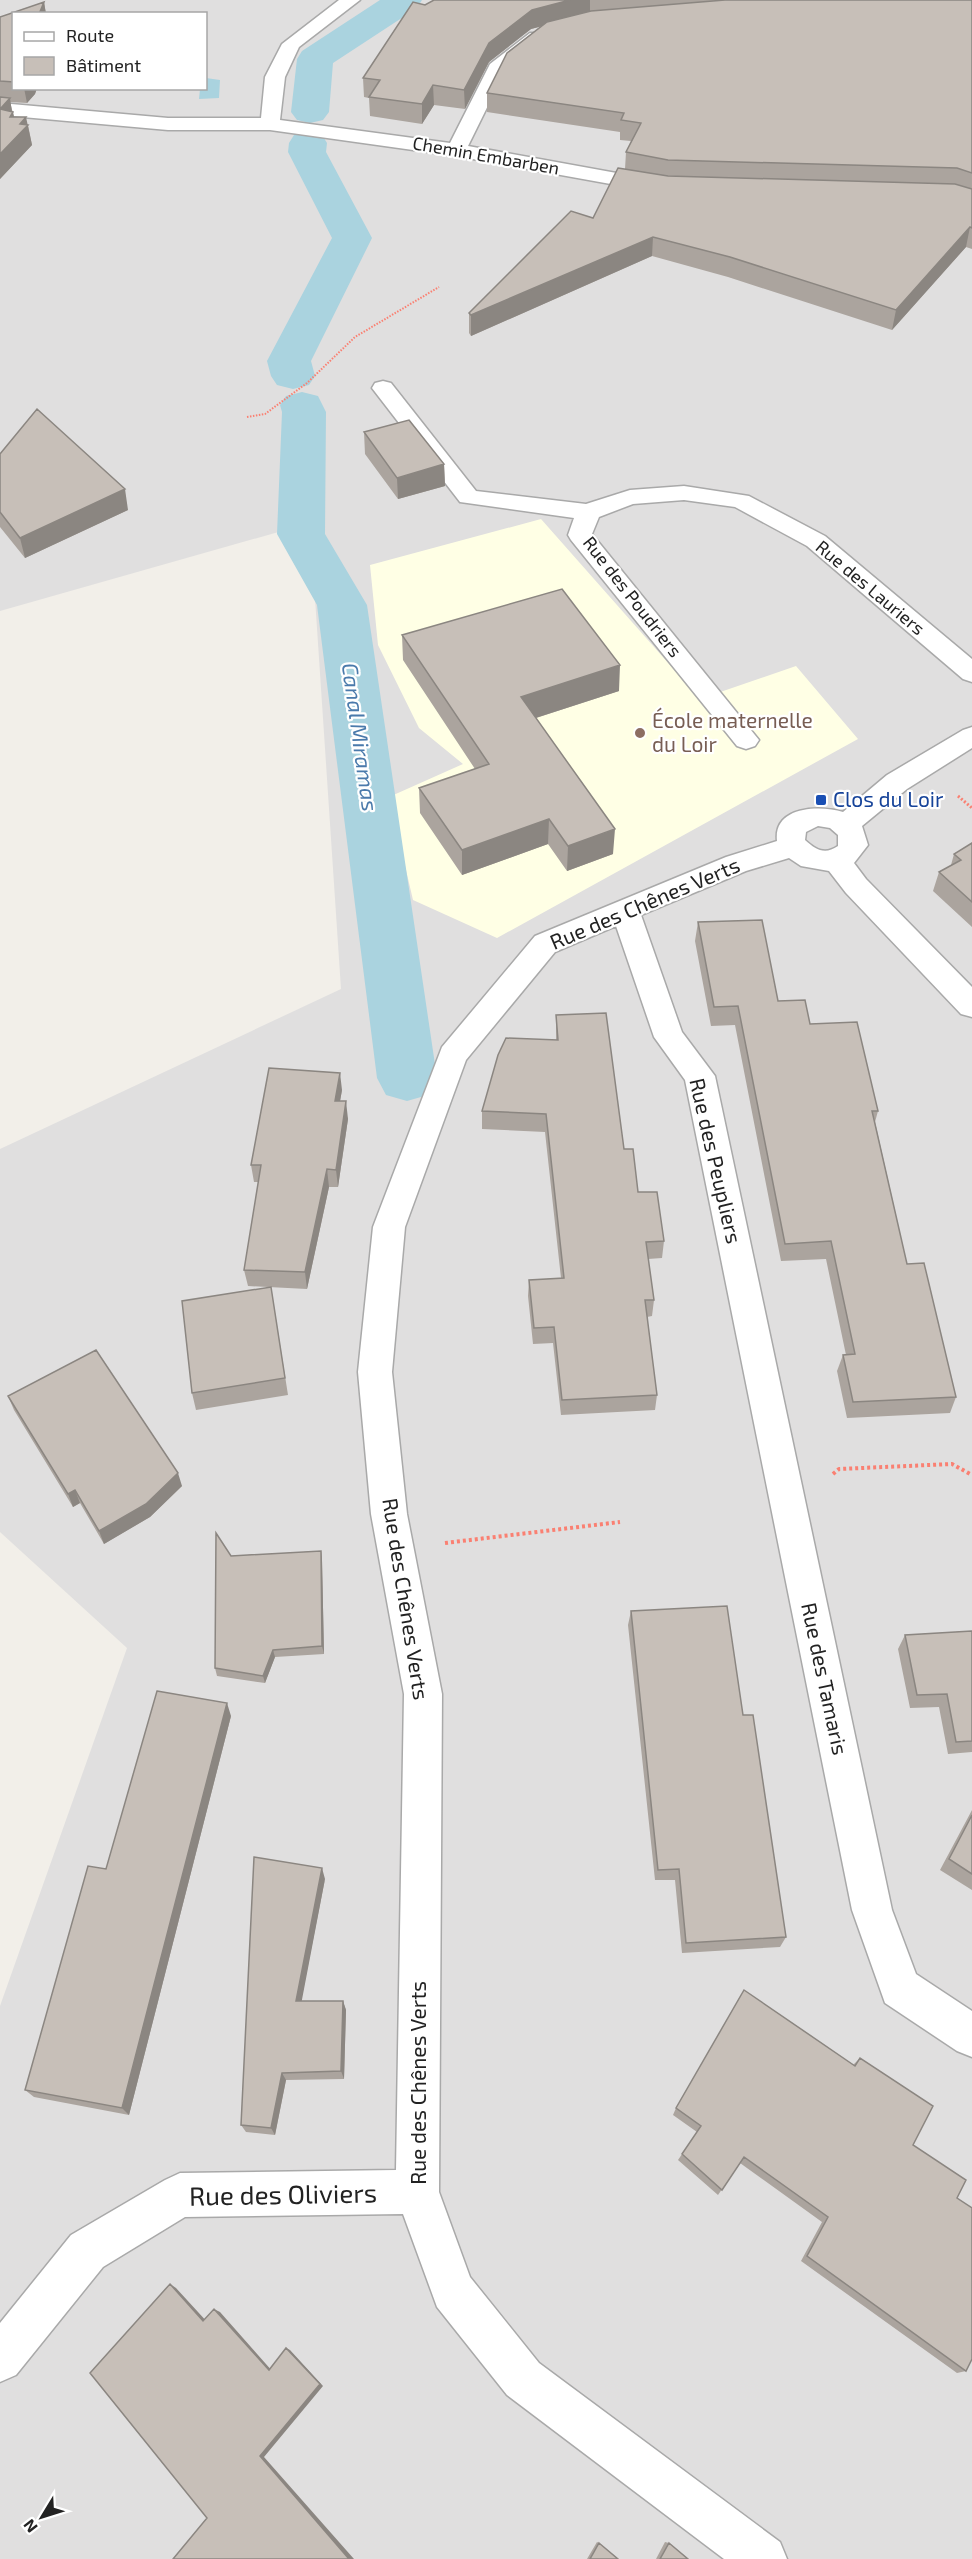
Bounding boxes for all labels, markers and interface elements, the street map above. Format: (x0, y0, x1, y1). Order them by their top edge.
legend (12, 12, 207, 90)
text: Route (66, 24, 114, 46)
text: Bâtiment (66, 54, 141, 76)
street label: Chemin Embarben (411, 131, 561, 179)
street label: Rue des Poudriers (579, 532, 687, 661)
street label: Rue des Lauriers (812, 535, 930, 639)
water label: Canal Miramas (338, 661, 384, 813)
place label: École maternelle du Loir (652, 707, 813, 756)
marker: École maternelle du Loir (633, 726, 647, 740)
place label: Clos du Loir (833, 786, 944, 811)
marker: Clos du Loir (814, 793, 828, 807)
street label: Rue des Chênes Verts (546, 851, 743, 954)
street label: Rue des Peupliers (685, 1075, 748, 1246)
street label: Rue des Chênes Verts (378, 1496, 435, 1701)
street label: Rue des Tamaris (797, 1600, 854, 1757)
street label: Rue des Chênes Verts (405, 1981, 430, 2185)
street label: Rue des Oliviers (189, 2176, 377, 2211)
north arrow (12, 2487, 72, 2547)
text: N (19, 2516, 41, 2537)

